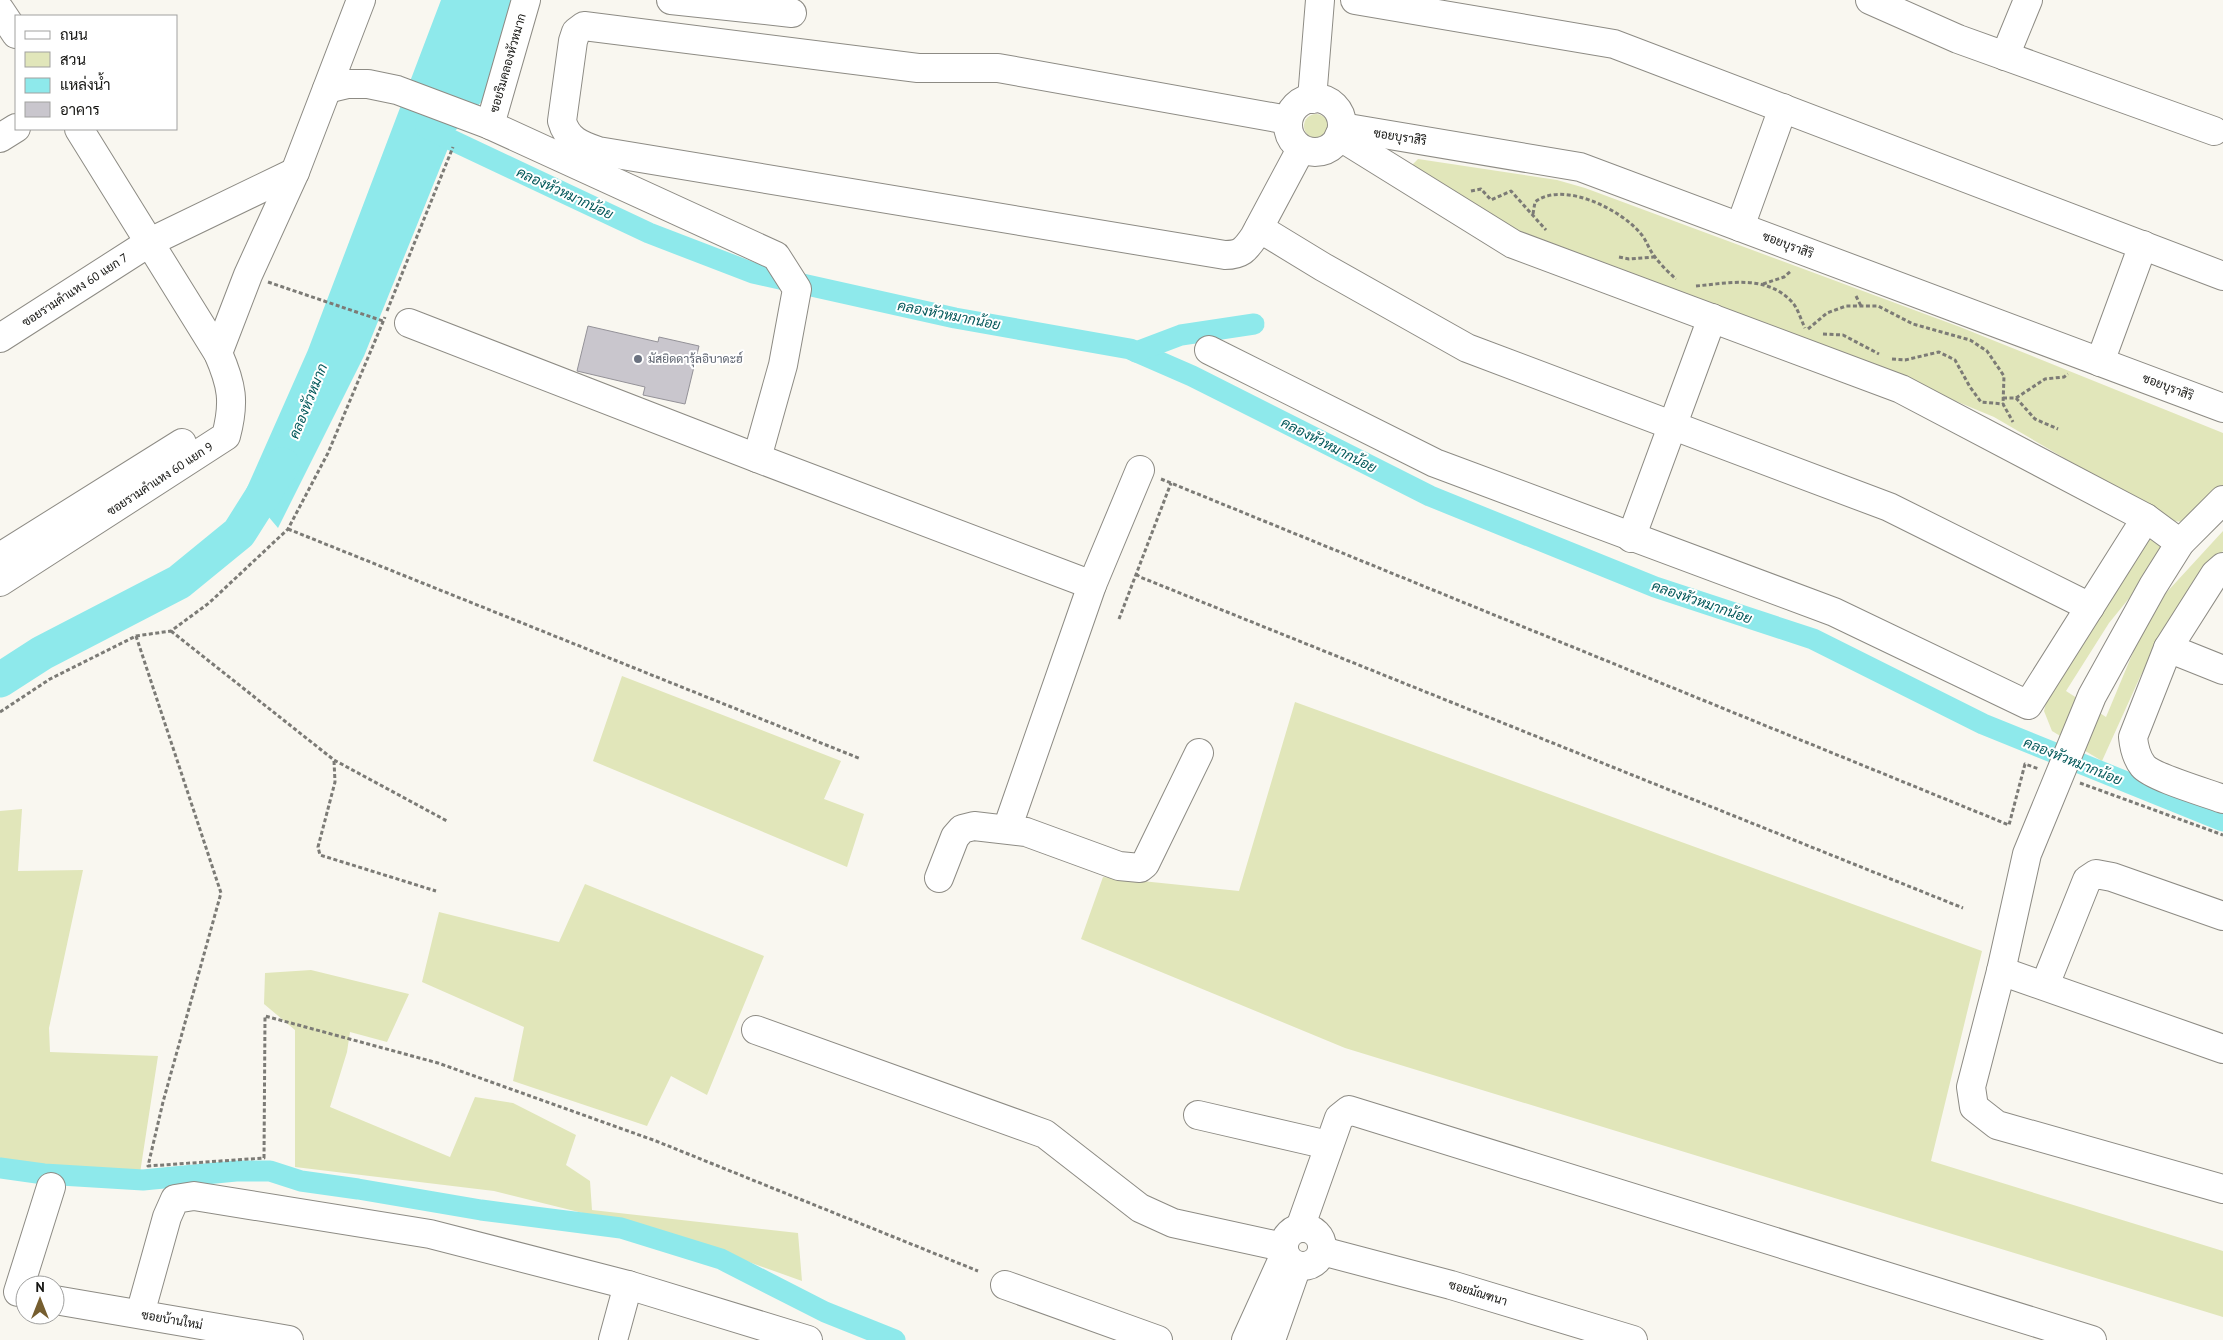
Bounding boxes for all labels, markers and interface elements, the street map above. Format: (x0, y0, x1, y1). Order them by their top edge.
street label: ซอยริมคลองหัวหมาก (486, 11, 529, 114)
legend (15, 15, 178, 130)
text: ถนน (60, 25, 88, 44)
text: สวน (60, 50, 86, 69)
text: แหล่งน้ำ (60, 72, 111, 94)
text: อาคาร (60, 100, 100, 119)
street label: ซอยบุราสิริ (1372, 125, 1428, 150)
water label: คลองหัวหมากน้อย (514, 163, 616, 223)
street label: ซอยบุราสิริ (1760, 228, 1816, 263)
street label: ซอยรามคำแหง 60 แยก 7 (19, 250, 131, 329)
water label: คลองหัวหมากน้อย (896, 296, 1002, 334)
place label: มัสยิดดารุ้ลอิบาดะฮ์ (648, 351, 743, 368)
marker: มัสยิดดารุ้ลอิบาดะฮ์ (632, 353, 644, 365)
water label: คลองหัวหมาก (285, 361, 331, 441)
street label: ซอยบุราสิริ (2140, 370, 2196, 405)
water label: คลองหัวหมากน้อย (1278, 413, 1380, 477)
street label: ซอยรามคำแหง 60 แยก 9 (104, 439, 216, 518)
water label: คลองหัวหมากน้อย (1650, 576, 1754, 628)
water label: คลองหัวหมากน้อย (2021, 733, 2125, 789)
north arrow (15, 1275, 65, 1325)
street label: ซอยมัณฑนา (1447, 1276, 1509, 1309)
text: N (35, 1278, 45, 1296)
street label: ซอยบ้านใหม่ (140, 1307, 204, 1332)

